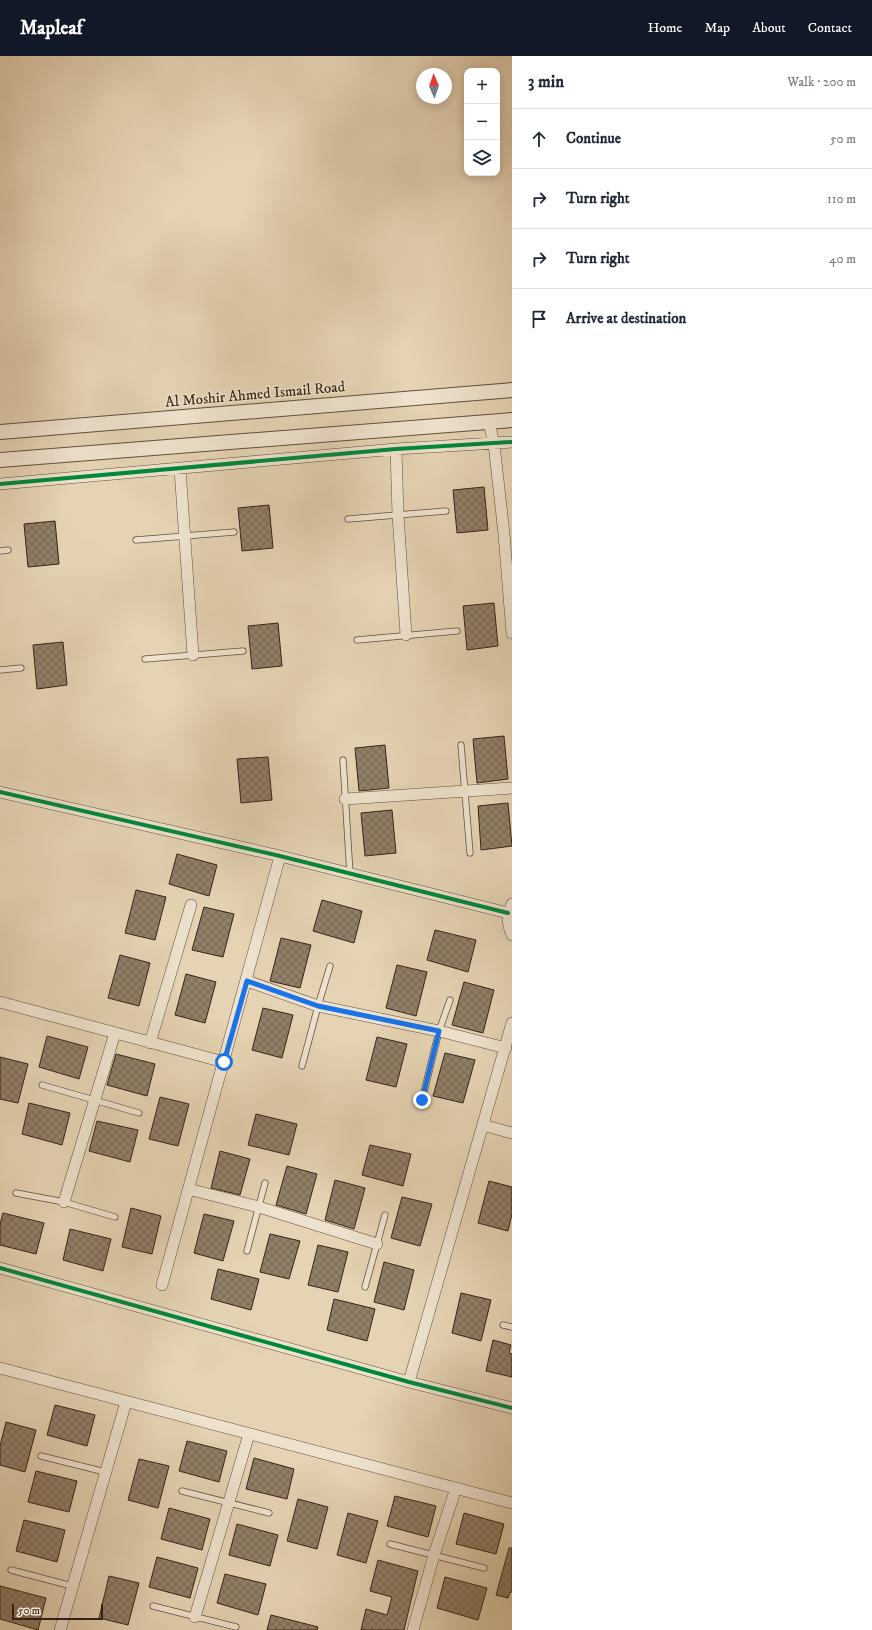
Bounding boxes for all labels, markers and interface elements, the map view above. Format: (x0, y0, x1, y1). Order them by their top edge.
text: Mapleaf (20, 17, 83, 40)
text: Home (648, 19, 682, 37)
text: Map (704, 19, 730, 37)
text: About (752, 19, 786, 37)
text: Contact (808, 19, 852, 37)
north arrow (416, 68, 452, 104)
map controls (464, 68, 500, 176)
button: + (464, 68, 500, 104)
text: 3 min (528, 71, 564, 93)
text: Walk · 200 m (787, 74, 856, 90)
button: − (464, 104, 500, 140)
icon: ahead (528, 128, 550, 150)
text: Continue (566, 129, 621, 148)
text: 50 m (830, 131, 856, 147)
button: layers (464, 140, 500, 176)
icon: right (528, 188, 550, 210)
text: Turn right (566, 189, 629, 208)
text: 110 m (827, 191, 856, 207)
icon: right (528, 248, 550, 270)
text: Turn right (566, 249, 629, 268)
text: 40 m (829, 251, 856, 267)
icon: arrive (528, 308, 550, 330)
text: Arrive at destination (566, 309, 686, 328)
street label: Al Moshir Ahmed Ismail Road (164, 377, 346, 412)
route start (215, 1053, 233, 1071)
route end (413, 1091, 431, 1109)
scale bar (12, 1602, 103, 1621)
text: 50 m (18, 1604, 40, 1618)

